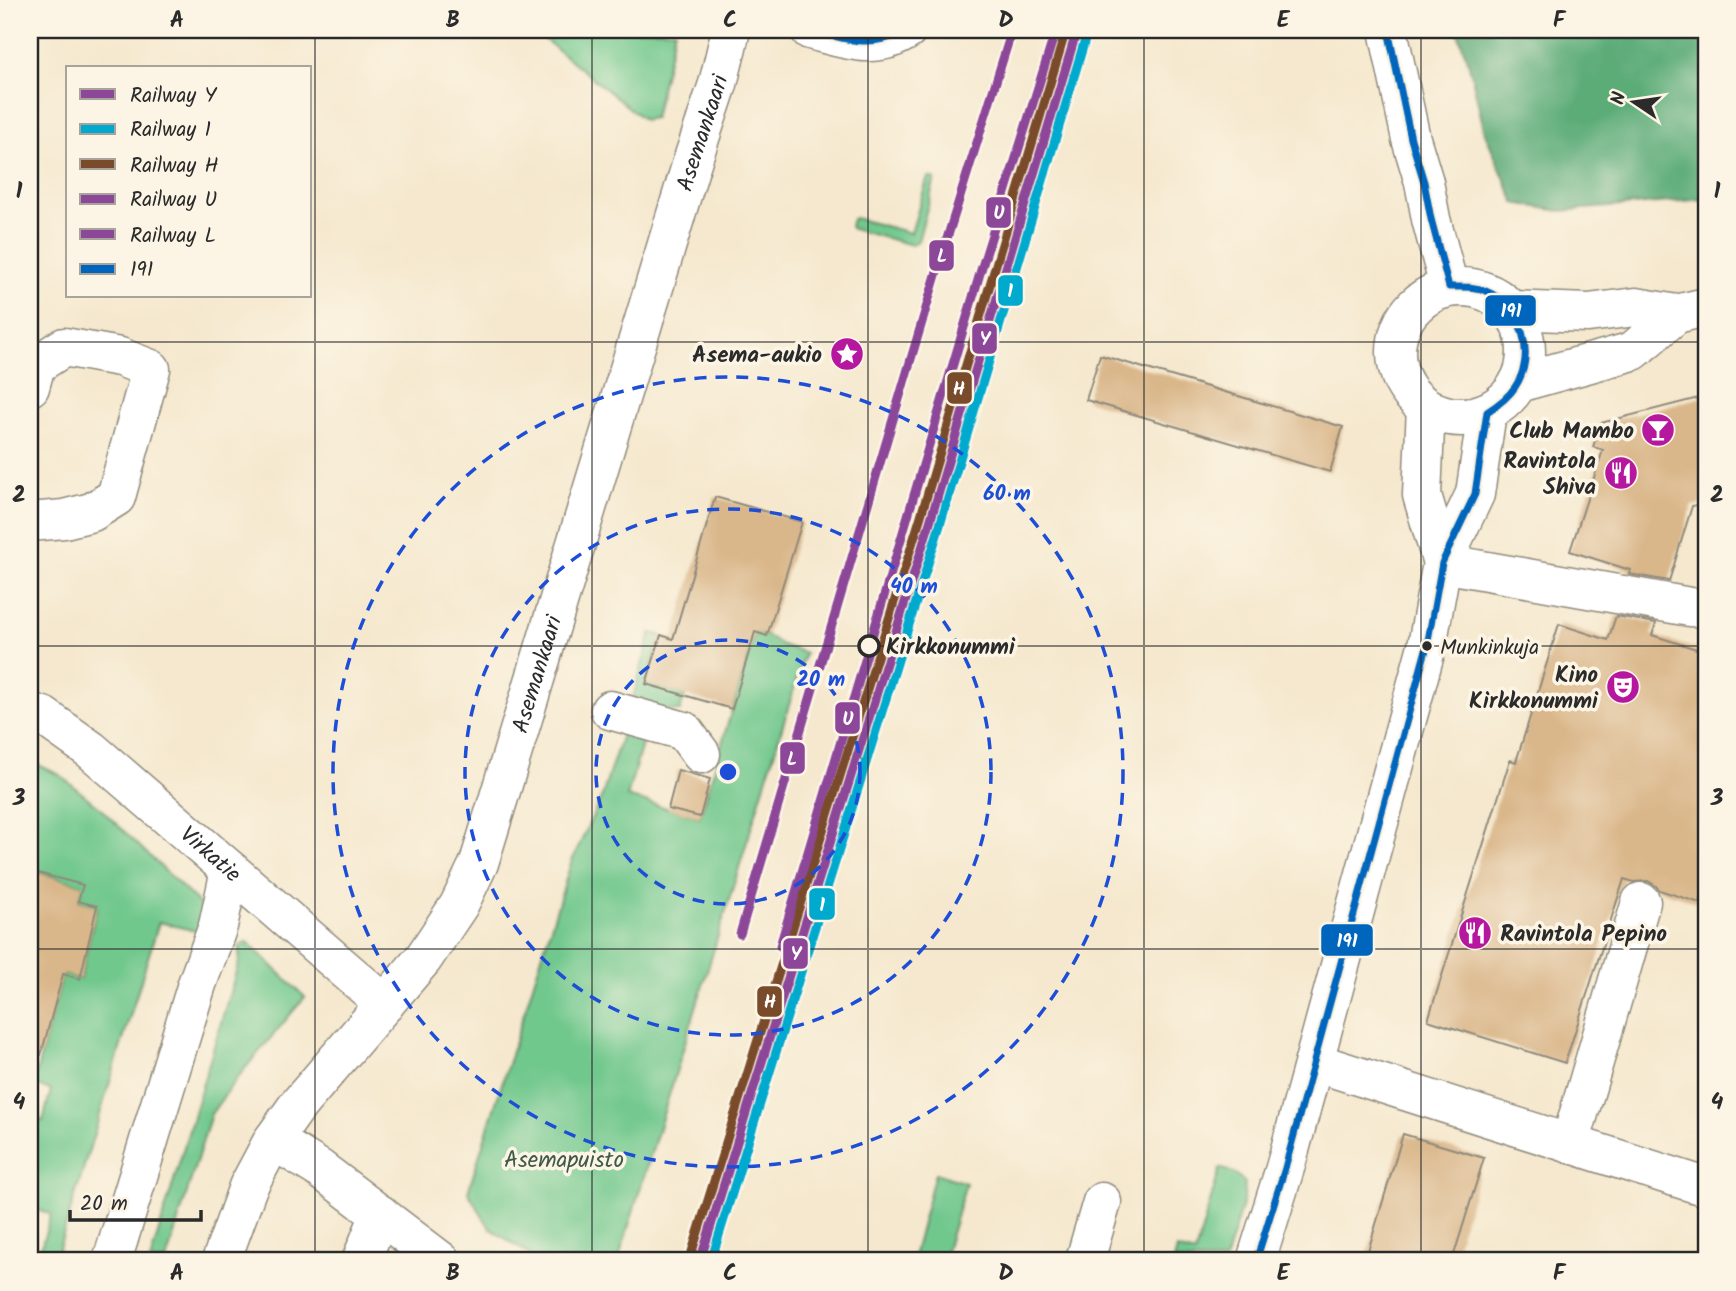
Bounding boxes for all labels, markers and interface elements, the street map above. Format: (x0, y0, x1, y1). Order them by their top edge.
text: A (170, 3, 184, 39)
text: B (446, 3, 460, 39)
text: C (723, 3, 737, 39)
text: D (998, 3, 1014, 39)
text: E (1277, 3, 1291, 39)
text: F (1553, 3, 1567, 39)
legend (66, 66, 312, 298)
north arrow (1600, 66, 1670, 136)
street label: Asemankaari (668, 70, 740, 196)
text: Railway Y (130, 80, 218, 113)
text: N (1603, 89, 1635, 108)
text: Railway 1 (130, 114, 211, 147)
text: Railway H (130, 150, 219, 183)
text: 1 (16, 174, 23, 210)
text: 1 (1714, 174, 1721, 210)
text: Railway U (130, 184, 217, 217)
line badge: U (985, 196, 1012, 229)
text: U (993, 199, 1005, 229)
text: Railway L (130, 220, 216, 253)
line badge: L (928, 239, 955, 272)
text: L (937, 242, 947, 272)
text: 191 (130, 254, 153, 287)
line badge: 1 (997, 274, 1024, 307)
text: 1 (1007, 277, 1013, 307)
line badge: 191 (1484, 294, 1537, 327)
text: 191 (1500, 297, 1522, 327)
line badge: Y (971, 322, 998, 355)
text: Y (980, 325, 992, 355)
place icon: Asema-aukio (828, 335, 866, 373)
place label: Asema-aukio (692, 338, 822, 374)
line badge: H (946, 371, 973, 405)
text: H (953, 375, 965, 405)
bar icon: Club Mambo (1639, 411, 1677, 449)
place label: Club Mambo (1509, 414, 1634, 450)
place label: Ravintola Shiva (1503, 444, 1596, 506)
restaurant icon: Ravintola Shiva (1602, 454, 1640, 492)
text: 2 (12, 478, 26, 514)
text: 60 m (983, 478, 1031, 511)
text: 2 (1710, 478, 1724, 514)
text: 40 m (890, 571, 938, 604)
street label: Asemankaari (503, 610, 574, 738)
place label: Kirkkonummi (886, 630, 1016, 666)
place label: Munkinkuja (1440, 632, 1539, 665)
marker: Kirkkonummi (858, 635, 880, 657)
marker: Munkinkuja (1420, 639, 1434, 653)
place label: Kino Kirkkonummi (1469, 658, 1599, 720)
text: 20 m (797, 664, 845, 697)
theatre icon: Kino Kirkkonummi (1604, 668, 1642, 706)
line badge: U (834, 701, 861, 735)
text: U (842, 705, 854, 735)
line badge: L (779, 741, 806, 775)
text: L (787, 745, 797, 775)
centre of rings (716, 760, 740, 784)
text: 3 (12, 781, 26, 817)
text: 3 (1710, 781, 1724, 817)
street label: Virkatie (171, 818, 249, 892)
line badge: 1 (808, 887, 836, 921)
text: 1 (819, 891, 825, 921)
restaurant icon: Ravintola Pepino (1456, 914, 1494, 952)
place label: Ravintola Pepino (1500, 917, 1667, 953)
line badge: 191 (1320, 923, 1374, 957)
text: 191 (1336, 927, 1358, 957)
line badge: Y (782, 937, 809, 970)
text: Y (791, 940, 803, 970)
line badge: H (756, 985, 783, 1018)
text: H (764, 988, 776, 1018)
text: 4 (13, 1085, 26, 1121)
text: 4 (1711, 1085, 1724, 1121)
park label: Asemapuisto (504, 1143, 624, 1179)
scale bar (70, 1179, 201, 1223)
text: 20 m (80, 1188, 128, 1221)
text: A (170, 1256, 184, 1291)
text: B (446, 1256, 460, 1291)
text: C (723, 1256, 737, 1291)
text: D (998, 1256, 1014, 1291)
text: E (1277, 1256, 1291, 1291)
text: F (1553, 1256, 1567, 1291)

